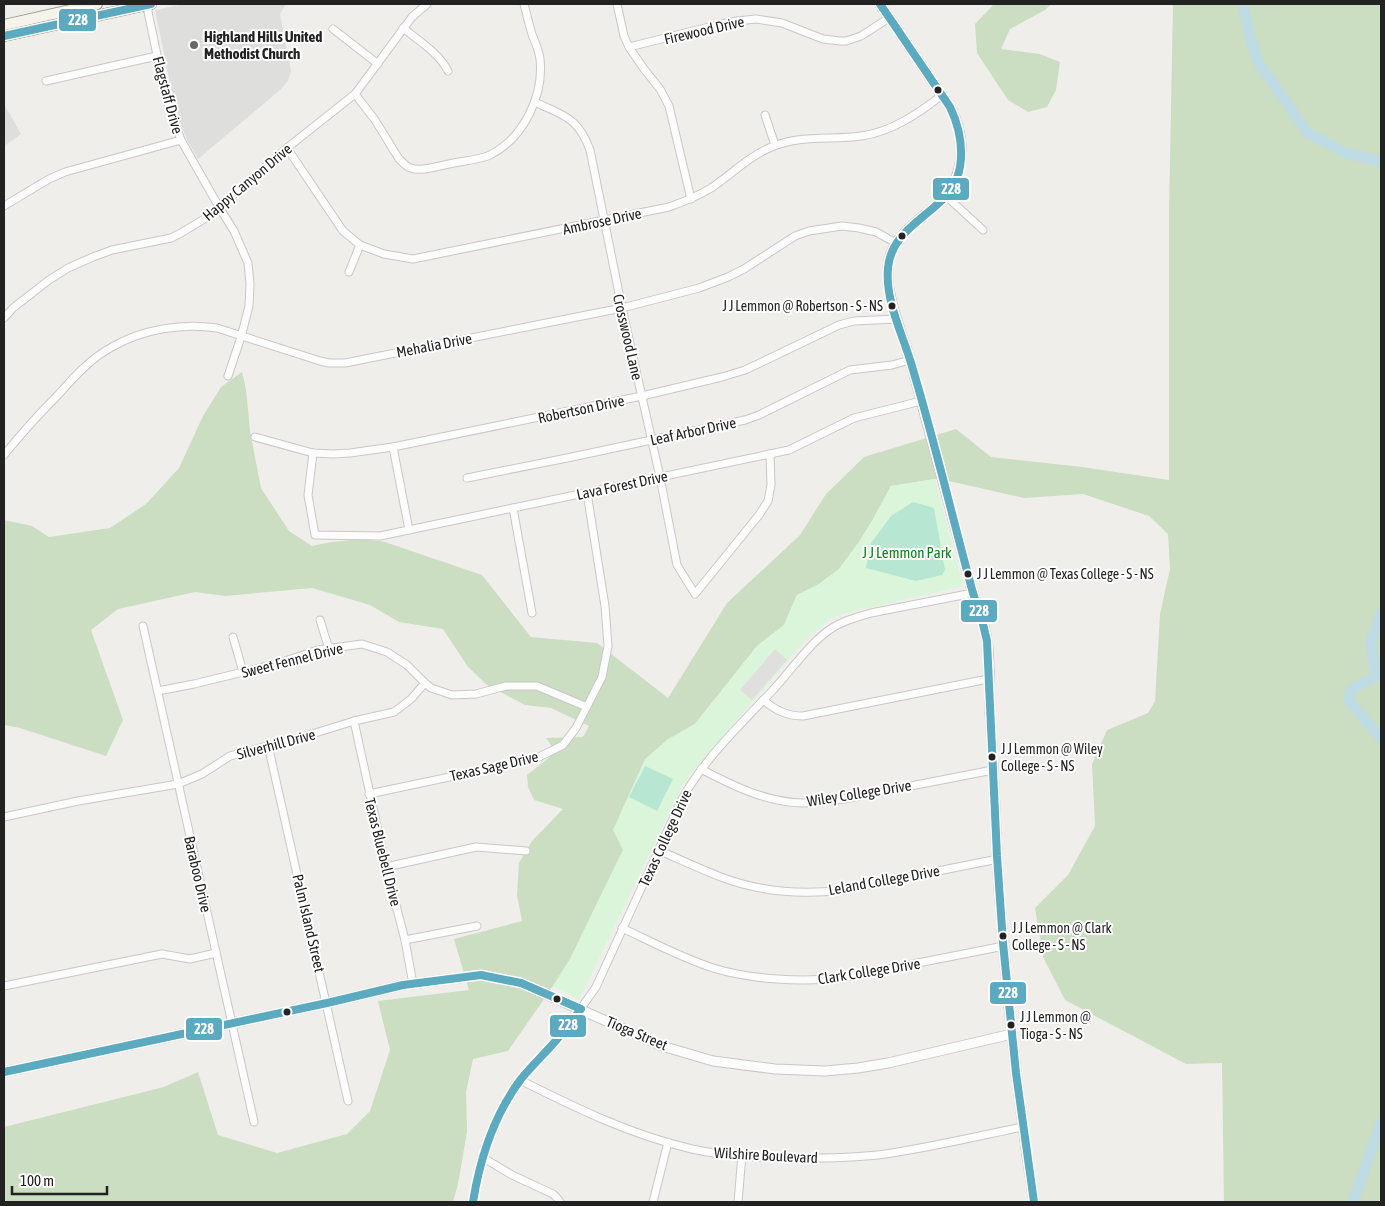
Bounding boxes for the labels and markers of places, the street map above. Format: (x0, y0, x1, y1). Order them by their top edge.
place label: Highland Hills United Methodist Church (204, 28, 322, 62)
marker: Highland Hills United Methodist Church (188, 39, 200, 51)
unlabelled marker (933, 85, 943, 95)
unlabelled marker (897, 231, 907, 241)
place label: J J Lemmon @ Robertson - S - NS (723, 298, 883, 314)
marker: J J Lemmon @ Robertson - S - NS (887, 301, 897, 311)
place label: J J Lemmon @ Texas College - S - NS (977, 566, 1154, 582)
marker: J J Lemmon @ Texas College - S - NS (963, 569, 973, 579)
place label: J J Lemmon @ Wiley College - S - NS (1001, 741, 1103, 774)
marker: J J Lemmon @ Wiley College - S - NS (987, 752, 997, 762)
place label: J J Lemmon @ Clark College - S - NS (1012, 920, 1112, 953)
marker: J J Lemmon @ Clark College - S - NS (998, 931, 1008, 941)
unlabelled marker (552, 994, 562, 1004)
unlabelled marker (282, 1007, 292, 1017)
place label: J J Lemmon @ Tioga - S - NS (1020, 1009, 1091, 1042)
marker: J J Lemmon @ Tioga - S - NS (1006, 1020, 1016, 1030)

